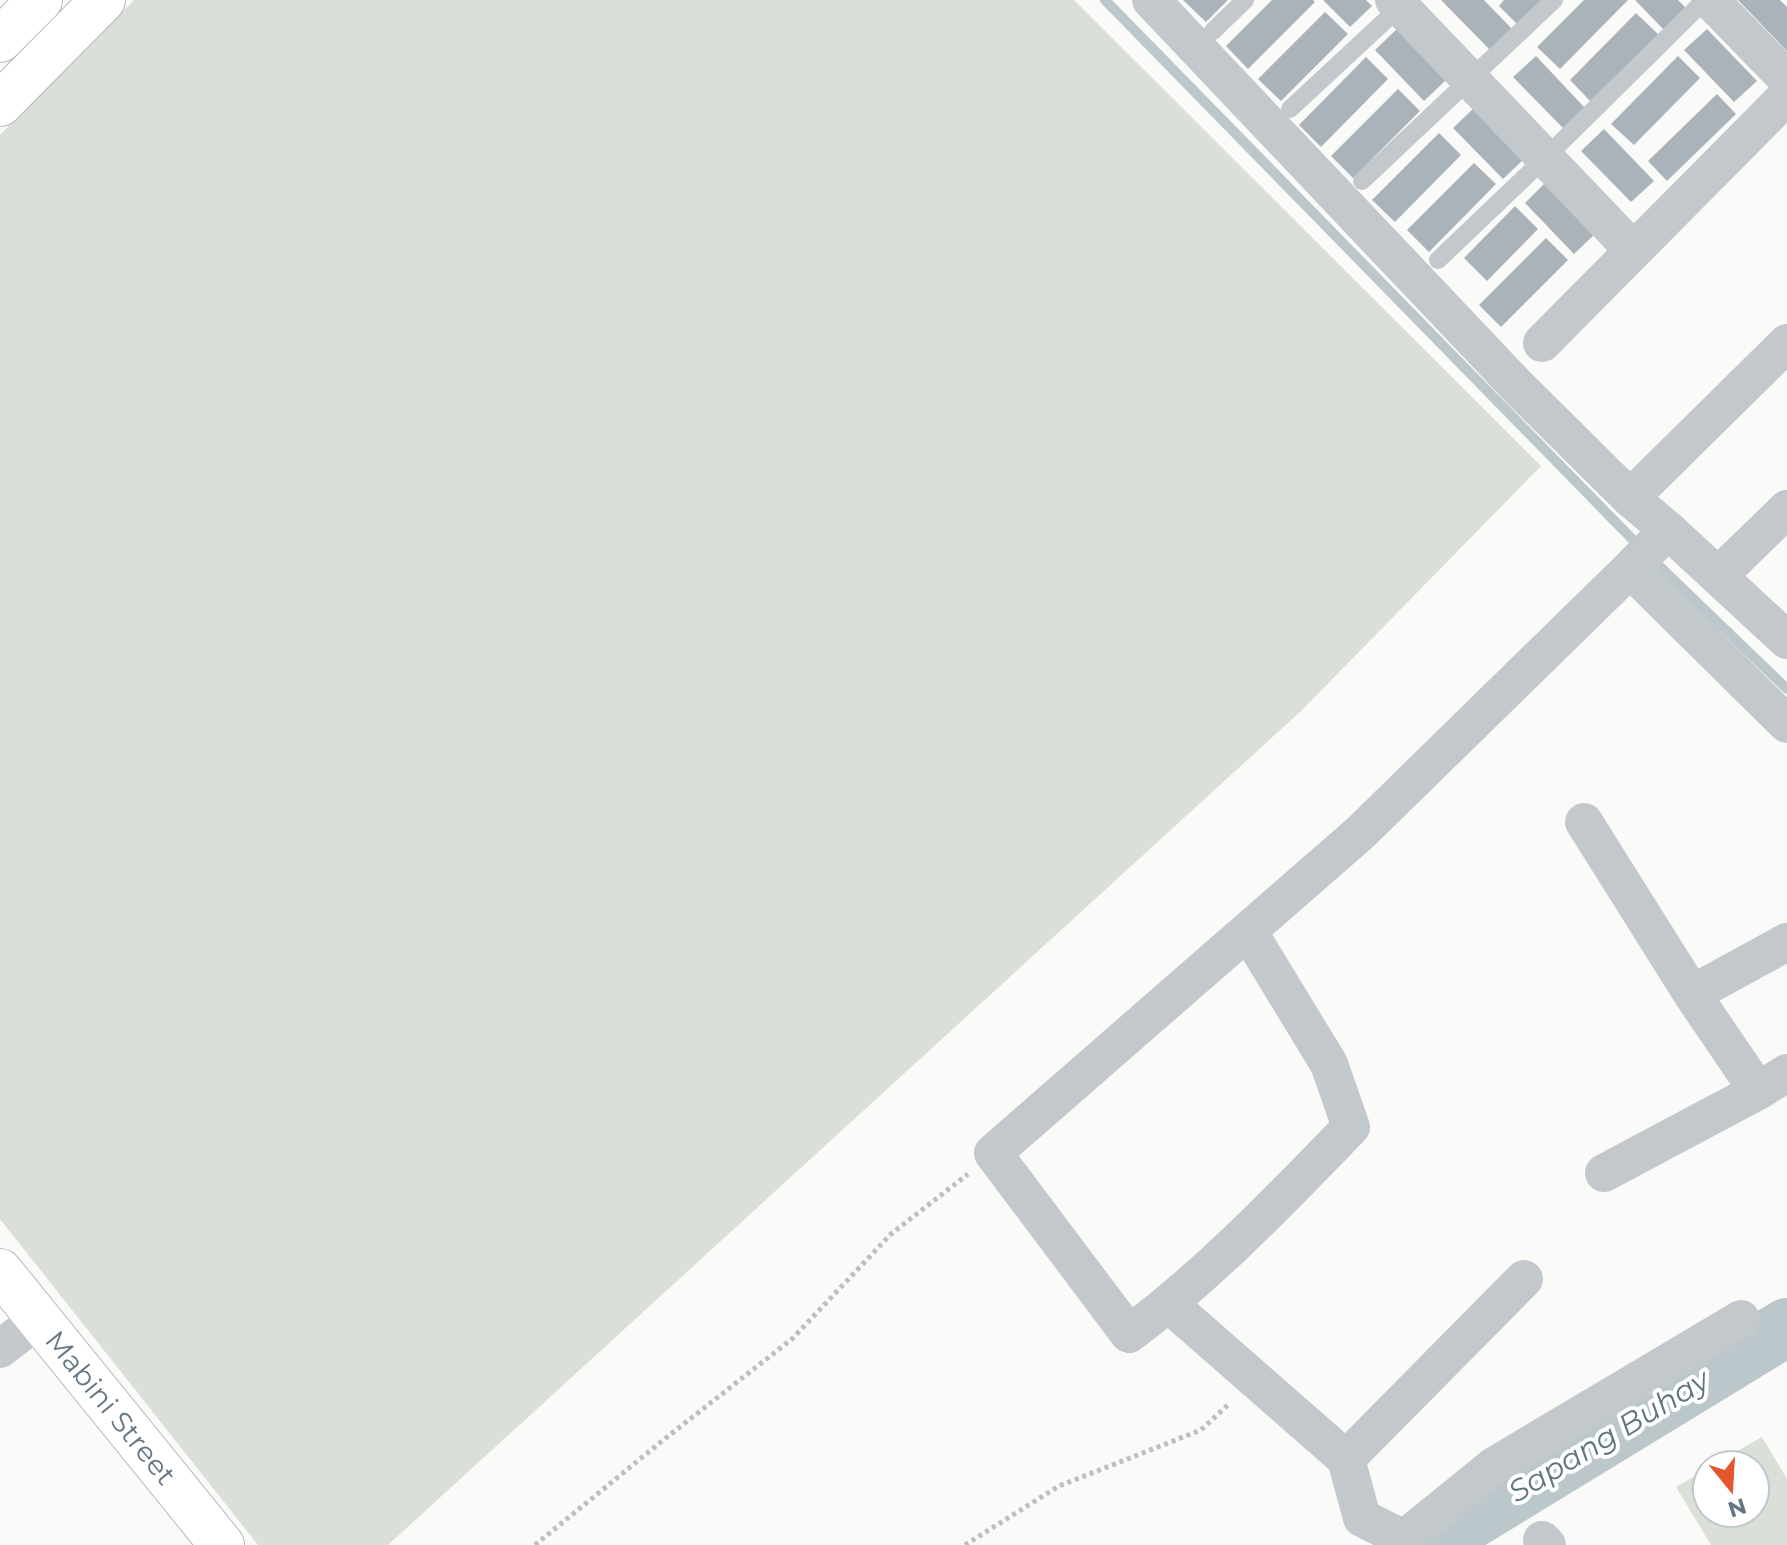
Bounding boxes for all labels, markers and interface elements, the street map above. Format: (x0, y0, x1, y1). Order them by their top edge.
street label: Mabini Street (38, 1324, 183, 1492)
water label: Sapang Buhay (1502, 1360, 1717, 1510)
north arrow (1691, 1449, 1771, 1529)
text: N (1724, 1492, 1750, 1523)

